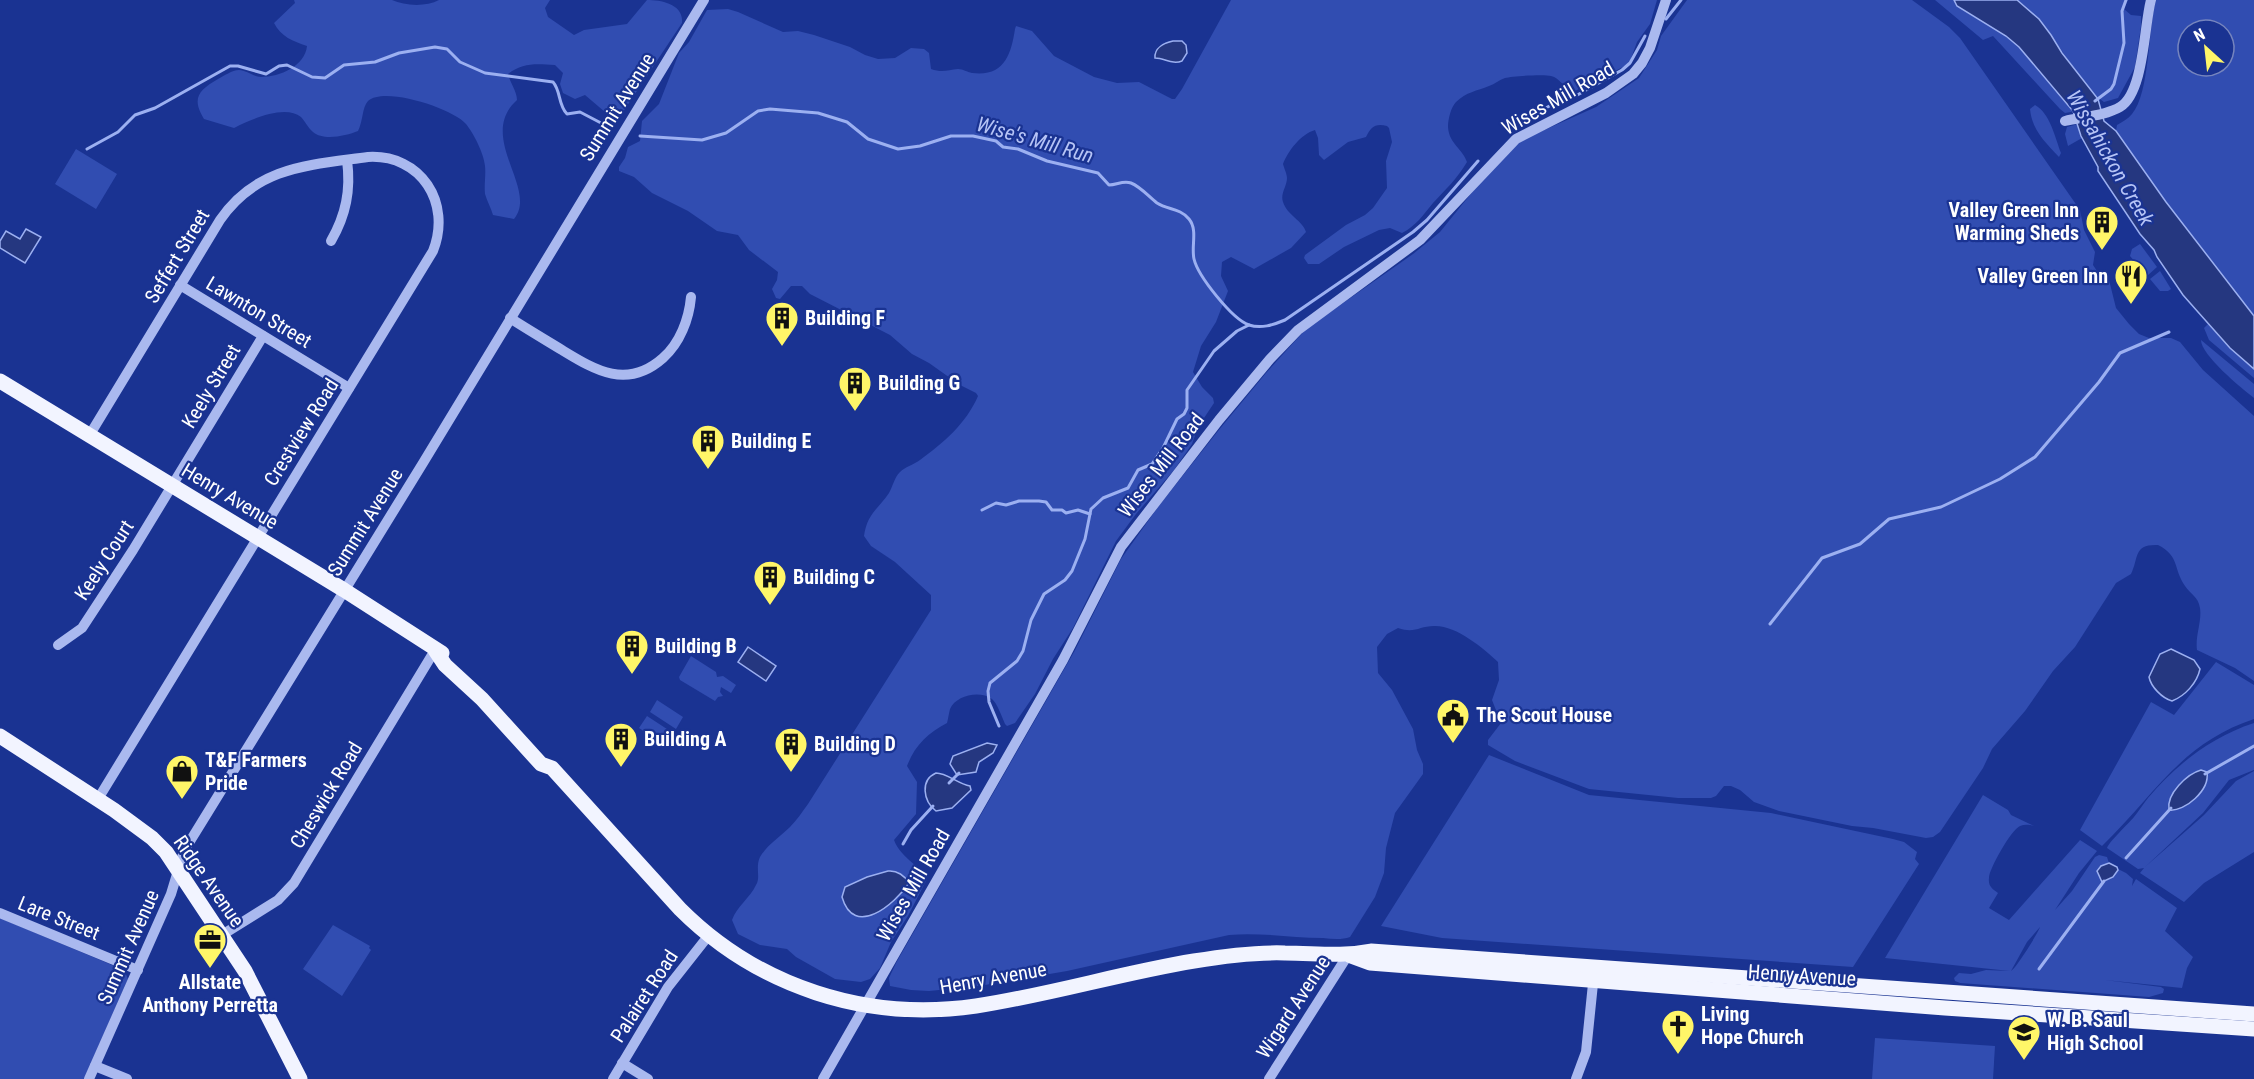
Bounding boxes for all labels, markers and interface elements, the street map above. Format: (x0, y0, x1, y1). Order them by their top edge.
north arrow (2176, 18, 2236, 78)
text: N (2191, 24, 2208, 46)
street label: Summit Avenue (574, 49, 660, 165)
street label: Wises Mill Road (1498, 56, 1618, 140)
water label: Wissahickon Creek (2062, 86, 2159, 231)
water label: Wise's Mill Run (974, 112, 1096, 168)
place label: Valley Green Inn Warming Sheds (1949, 198, 2079, 245)
building icon: Valley Green Inn Warming Sheds (2084, 204, 2120, 251)
street label: Seffert Street (140, 205, 214, 307)
restaurant icon: Valley Green Inn (2113, 258, 2149, 305)
place label: Valley Green Inn (1978, 264, 2108, 288)
street label: Lawnton Street (202, 271, 316, 353)
building icon: Building F (764, 300, 800, 347)
place label: Building F (805, 306, 886, 330)
street label: Keely Street (177, 340, 245, 432)
building icon: Building G (837, 365, 873, 412)
place label: Building G (878, 371, 960, 395)
street label: Crestview Road (259, 374, 343, 490)
street label: Wises Mill Road (1113, 408, 1209, 522)
building icon: Building E (690, 423, 726, 470)
place label: Building E (731, 429, 812, 453)
street label: Henry Avenue (177, 458, 283, 534)
street label: Summit Avenue (322, 464, 408, 580)
street label: Keely Court (69, 515, 139, 604)
building icon: Building C (752, 559, 788, 606)
place label: Building C (793, 565, 875, 589)
building icon: Building B (614, 628, 650, 675)
place label: Building B (655, 634, 737, 658)
public building icon: The Scout House (1435, 697, 1471, 744)
place label: The Scout House (1476, 703, 1612, 727)
building icon: Building A (603, 721, 639, 768)
building icon: Building D (773, 726, 809, 773)
place label: Building A (644, 727, 727, 751)
place label: Building D (814, 732, 896, 756)
street label: Cheswick Road (285, 737, 367, 853)
place label: T&F Farmers Pride (205, 748, 307, 795)
shop icon: T&F Farmers Pride (164, 753, 200, 800)
street label: Wises Mill Road (871, 825, 955, 945)
street label: Ridge Avenue (169, 830, 249, 932)
street label: Summit Avenue (92, 886, 164, 1008)
street label: Lare Street (15, 891, 103, 945)
office icon: Allstate Anthony Perretta (192, 922, 228, 969)
street label: Palairet Road (605, 945, 683, 1047)
street label: Wigard Avenue (1251, 951, 1335, 1063)
street label: Henry Avenue (938, 957, 1048, 999)
street label: Henry Avenue (1747, 959, 1857, 991)
place label: Allstate Anthony Perretta (142, 970, 278, 1017)
place label: Living Hope Church (1701, 1002, 1804, 1049)
church icon: Living Hope Church (1660, 1008, 1696, 1055)
place label: W. B. Saul High School (2047, 1008, 2144, 1055)
school or university icon: W. B. Saul High School (2006, 1014, 2042, 1061)

